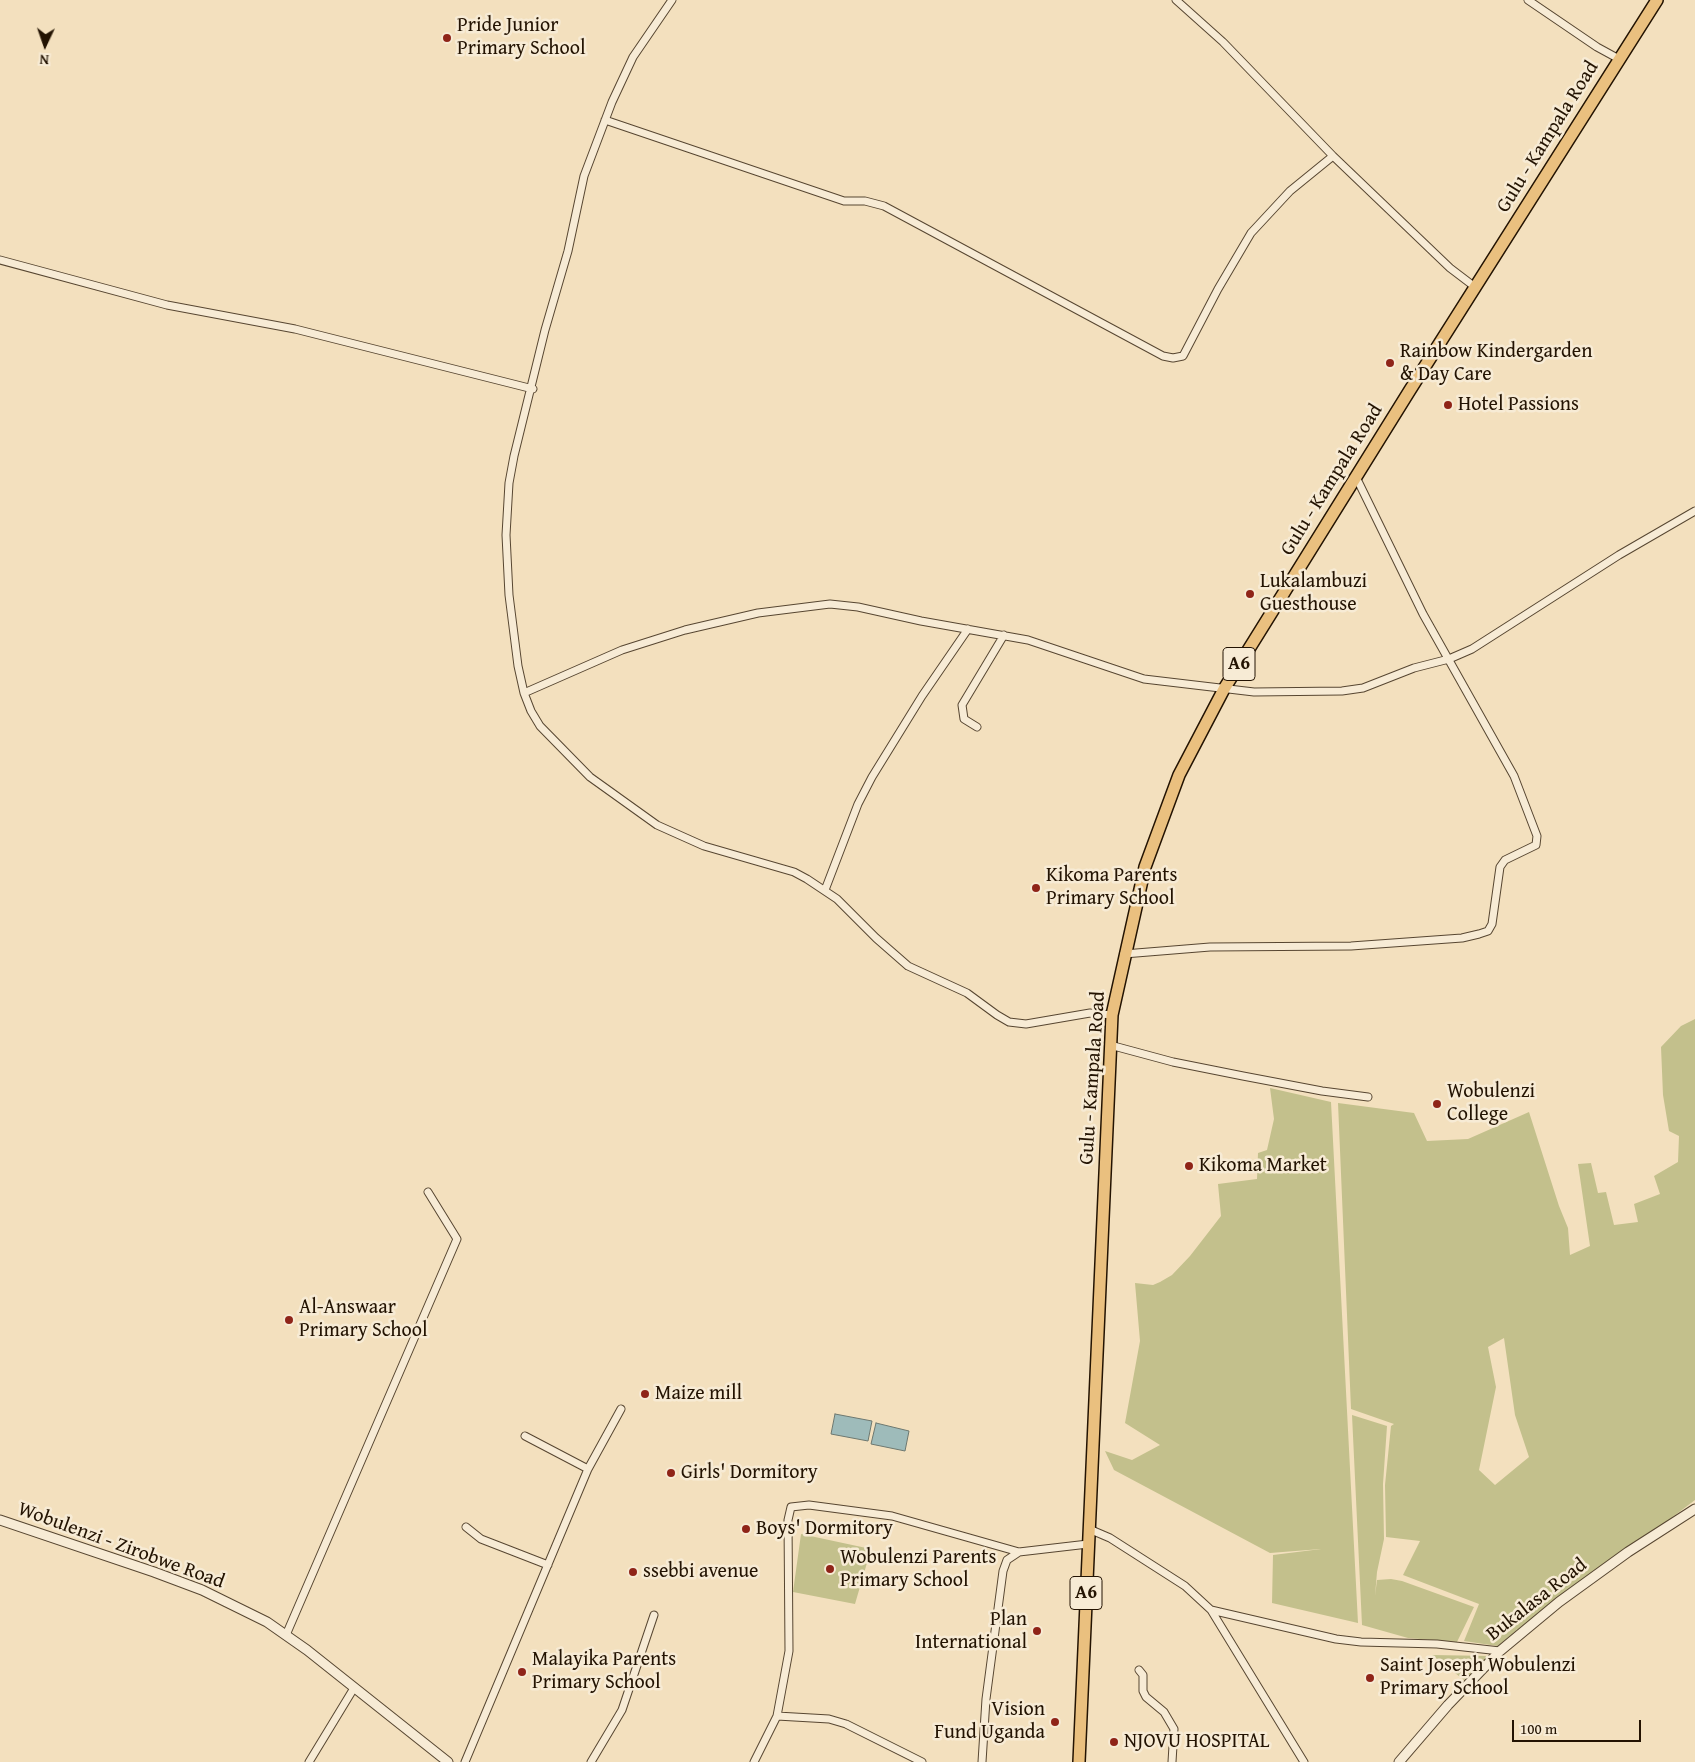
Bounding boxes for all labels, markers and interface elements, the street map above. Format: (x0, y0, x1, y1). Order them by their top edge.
place label: Pride Junior Primary School (457, 14, 586, 61)
north arrow (20, 20, 70, 70)
marker: Pride Junior Primary School (441, 32, 453, 44)
text: N (39, 50, 49, 70)
street label: Gulu - Kampala Road (1492, 57, 1604, 217)
place label: Rainbow Kindergarden & Day Care (1400, 340, 1592, 387)
marker: Rainbow Kindergarden & Day Care (1384, 357, 1396, 369)
place label: Hotel Passions (1458, 393, 1579, 417)
marker: Hotel Passions (1442, 399, 1454, 411)
street label: Gulu - Kampala Road (1276, 400, 1388, 560)
place label: Lukalambuzi Guesthouse (1260, 570, 1367, 617)
marker: Lukalambuzi Guesthouse (1244, 588, 1256, 600)
road number: A6 (1223, 648, 1255, 681)
place label: Kikoma Parents Primary School (1046, 864, 1177, 911)
marker: Kikoma Parents Primary School (1030, 882, 1042, 894)
street label: Gulu - Kampala Road (1075, 990, 1111, 1166)
place label: Wobulenzi College (1447, 1080, 1535, 1127)
marker: Wobulenzi College (1431, 1098, 1443, 1110)
place label: Kikoma Market (1199, 1154, 1327, 1178)
marker: Kikoma Market (1183, 1160, 1195, 1172)
place label: Al-Answaar Primary School (299, 1296, 428, 1343)
marker: Al-Answaar Primary School (283, 1314, 295, 1326)
place label: Maize mill (655, 1382, 742, 1406)
marker: Maize mill (639, 1388, 651, 1400)
place label: Girls' Dormitory (681, 1461, 818, 1485)
marker: Girls' Dormitory (665, 1467, 677, 1479)
street label: Wobulenzi - Zirobwe Road (14, 1497, 228, 1595)
place label: Boys' Dormitory (756, 1517, 893, 1541)
marker: Boys' Dormitory (740, 1523, 752, 1535)
place label: Wobulenzi Parents Primary School (840, 1546, 996, 1593)
street label: Bukalasa Road (1482, 1553, 1592, 1647)
place label: ssebbi avenue (643, 1560, 758, 1584)
marker: Wobulenzi Parents Primary School (824, 1563, 836, 1575)
marker: ssebbi avenue (627, 1566, 639, 1578)
road number: A6 (1070, 1576, 1102, 1610)
place label: Plan International (915, 1608, 1027, 1655)
marker: Plan International (1031, 1625, 1043, 1637)
place label: Malayika Parents Primary School (532, 1648, 676, 1695)
place label: Saint Joseph Wobulenzi Primary School (1380, 1654, 1576, 1701)
marker: Malayika Parents Primary School (516, 1666, 528, 1678)
marker: Saint Joseph Wobulenzi Primary School (1364, 1672, 1376, 1684)
place label: Vision Fund Uganda (934, 1698, 1045, 1745)
scale bar (1515, 1710, 1644, 1742)
marker: Vision Fund Uganda (1049, 1716, 1061, 1728)
text: 100 m (1520, 1718, 1557, 1739)
place label: NJOVU HOSPITAL (1124, 1730, 1270, 1754)
marker: NJOVU HOSPITAL (1108, 1736, 1120, 1748)

